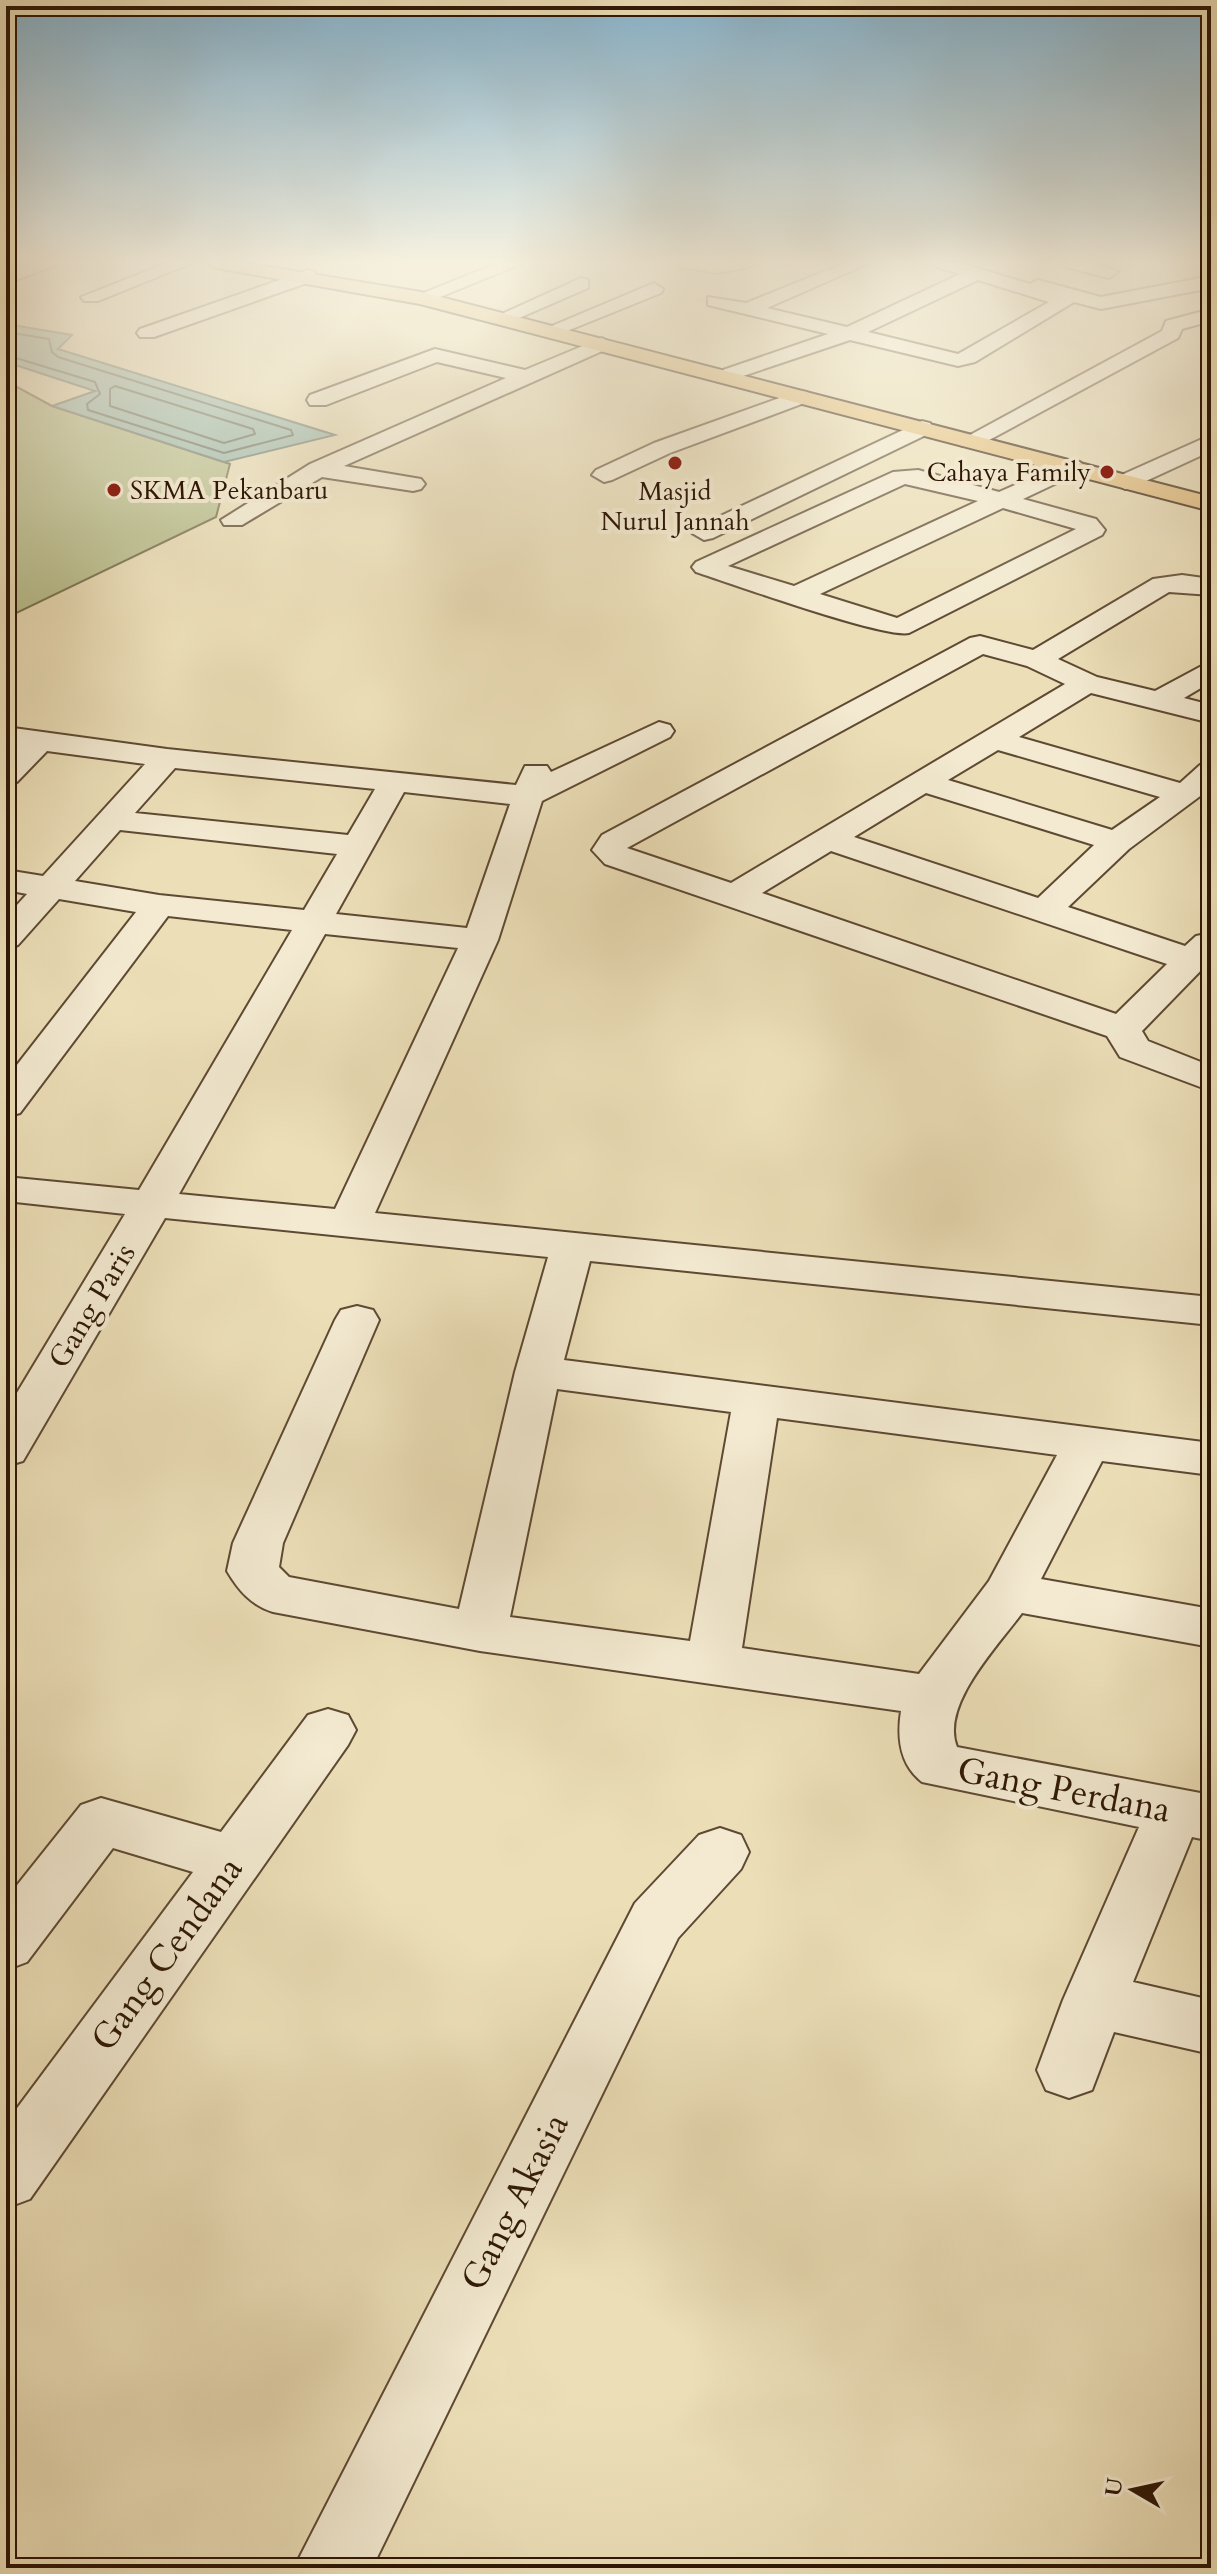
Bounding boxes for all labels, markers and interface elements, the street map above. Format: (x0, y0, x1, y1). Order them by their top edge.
marker: Masjid Nurul Jannah (666, 454, 684, 472)
place label: Cahaya Family (927, 455, 1091, 490)
marker: Cahaya Family (1098, 463, 1116, 481)
place label: SKMA Pekanbaru (130, 473, 328, 508)
place label: Masjid Nurul Jannah (601, 474, 749, 539)
marker: SKMA Pekanbaru (105, 481, 123, 499)
street label: Gang Paris (39, 1236, 145, 1376)
street label: Gang Perdana (953, 1745, 1175, 1835)
street label: Gang Cendana (80, 1846, 255, 2061)
street label: Gang Akasia (449, 2105, 581, 2299)
north arrow (1093, 2450, 1173, 2530)
text: U (1098, 2476, 1130, 2498)

